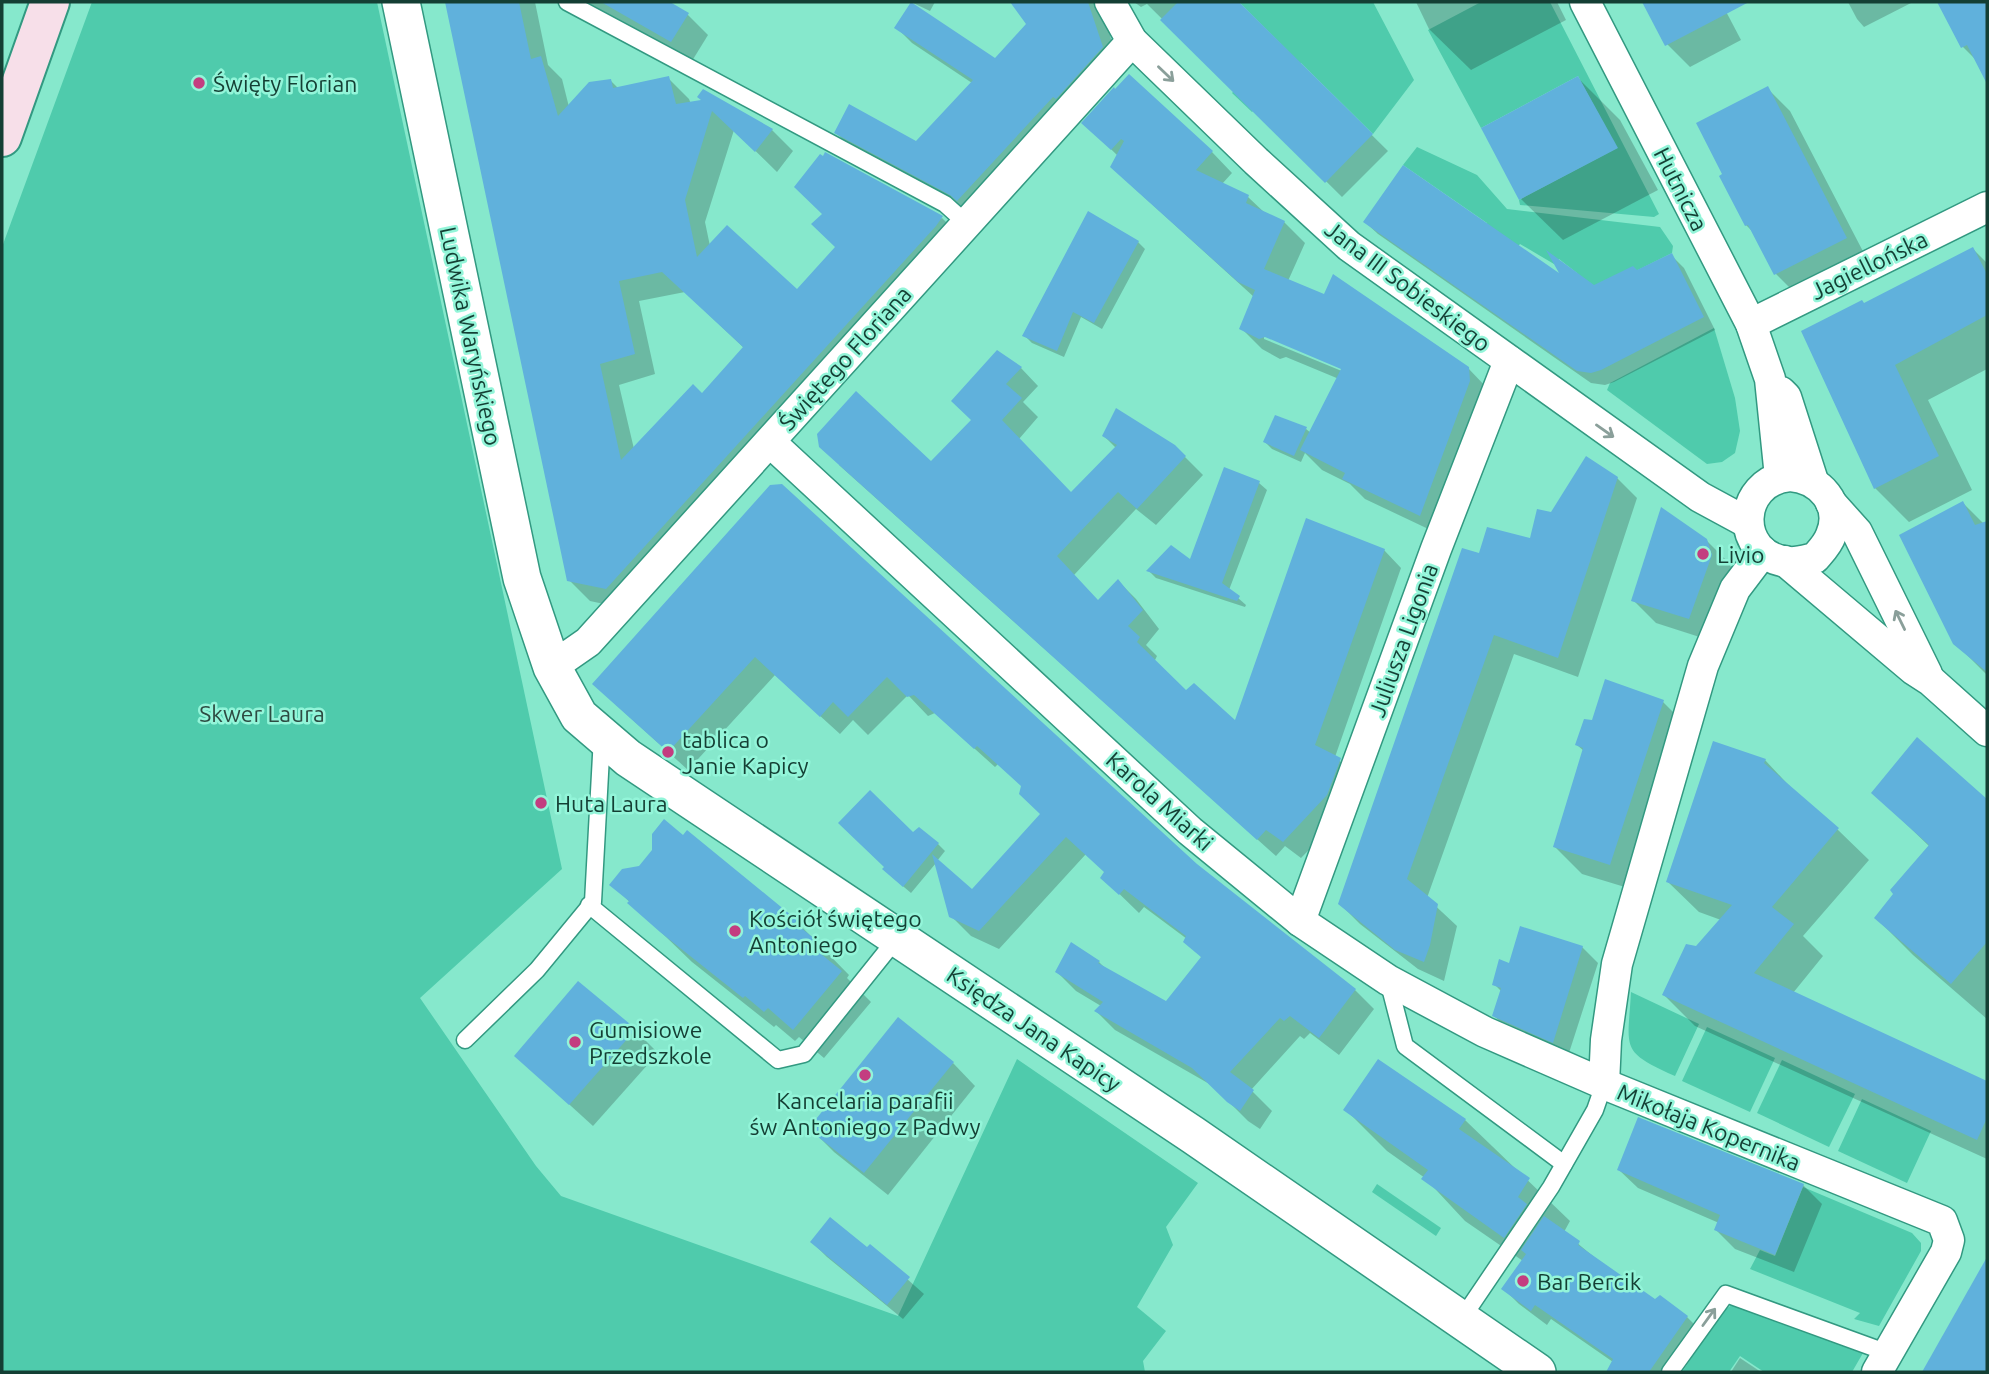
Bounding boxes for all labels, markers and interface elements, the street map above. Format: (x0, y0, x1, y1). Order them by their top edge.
one-way arrow (1157, 66, 1174, 83)
place label: Święty Florian (213, 70, 357, 96)
marker: Święty Florian (191, 75, 207, 91)
street label: Hutnicza (1649, 143, 1713, 235)
street label: Jana III Sobieskiego (1321, 216, 1495, 356)
street label: Ludwika Waryńskiego (436, 224, 506, 448)
street label: Jagiellońska (1807, 226, 1931, 304)
street label: Świętego Floriana (773, 280, 916, 435)
one-way arrow (1595, 424, 1614, 438)
place label: Livio (1717, 542, 1765, 567)
marker: Livio (1695, 546, 1711, 562)
street label: Juliusza Ligonia (1364, 560, 1442, 720)
one-way arrow (1893, 610, 1907, 631)
park label: Skwer Laura (199, 701, 325, 726)
place label: tablica o Janie Kapicy (682, 727, 809, 778)
marker: tablica o Janie Kapicy (660, 744, 676, 760)
street label: Karola Miarki (1102, 747, 1218, 855)
place label: Huta Laura (555, 791, 667, 816)
marker: Huta Laura (533, 795, 549, 811)
place label: Kościół świętego Antoniego (749, 906, 922, 957)
marker: Kościół świętego Antoniego (727, 923, 743, 939)
street label: Księdza Jana Kapicy (942, 962, 1126, 1096)
place label: Gumisiowe Przedszkole (589, 1017, 712, 1068)
marker: Gumisiowe Przedszkole (567, 1034, 583, 1050)
marker: Kancelaria parafii św Antoniego z Padwy (857, 1067, 873, 1083)
street label: Mikołaja Kopernika (1614, 1079, 1804, 1175)
place label: Kancelaria parafii św Antoniego z Padwy (749, 1088, 981, 1139)
place label: Bar Bercik (1537, 1269, 1642, 1294)
marker: Bar Bercik (1515, 1273, 1531, 1289)
one-way arrow (1702, 1308, 1716, 1327)

